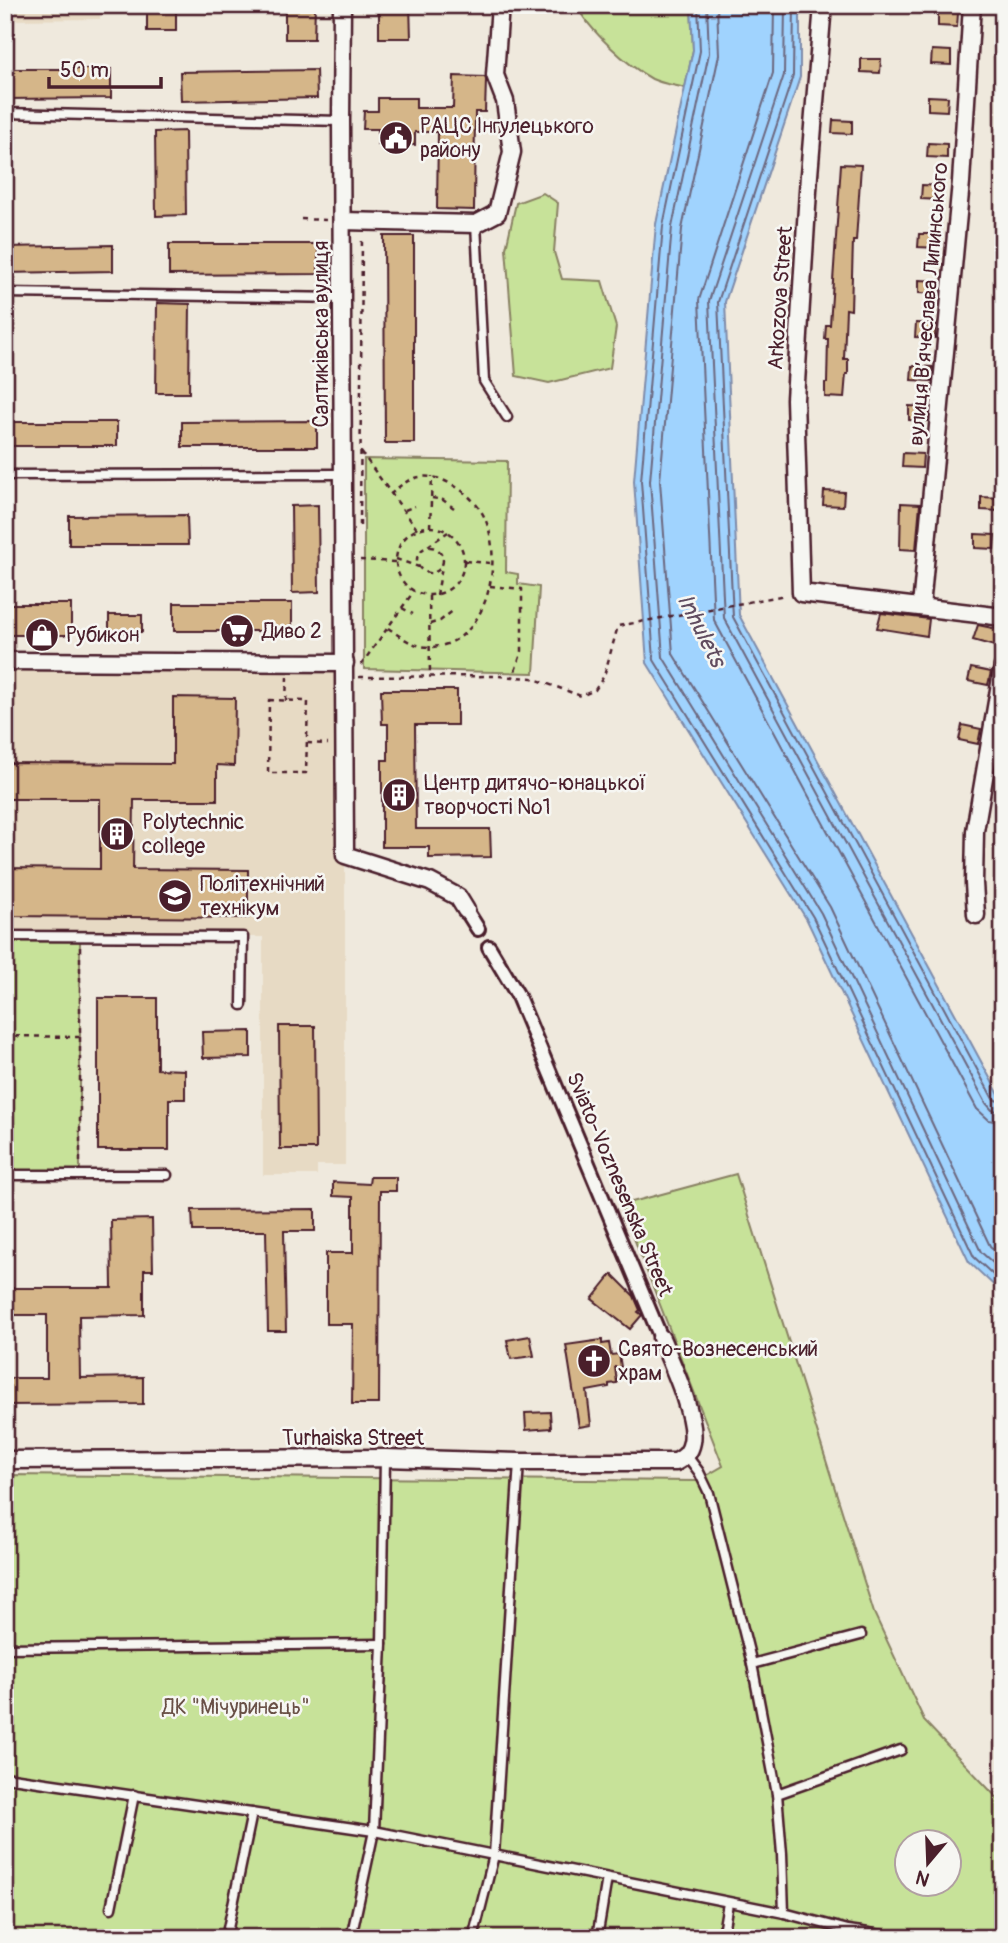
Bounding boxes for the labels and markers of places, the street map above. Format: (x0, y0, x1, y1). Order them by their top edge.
place label: РАЦС Інгулецького району (420, 113, 594, 164)
public building icon: РАЦС Інгулецького району (377, 119, 415, 157)
supermarket icon: Диво 2 (218, 612, 256, 650)
shop icon: Рубикон (23, 616, 61, 654)
place label: Диво 2 (261, 618, 322, 645)
place label: Рубикон (66, 622, 139, 649)
place label: Центр дитячо-юнацької творчості №1 (424, 770, 647, 821)
building icon: Центр дитячо-юнацької творчості №1 (380, 776, 418, 814)
place label: Polytechnic college (142, 809, 244, 860)
building icon: Polytechnic college (98, 815, 136, 853)
place label: Політехнічний технікум (200, 871, 325, 922)
school or university icon: Політехнічний технікум (156, 877, 194, 915)
place label: Свято-Вознесенський храм (618, 1336, 818, 1387)
church icon: Свято-Вознесенський храм (575, 1342, 613, 1380)

